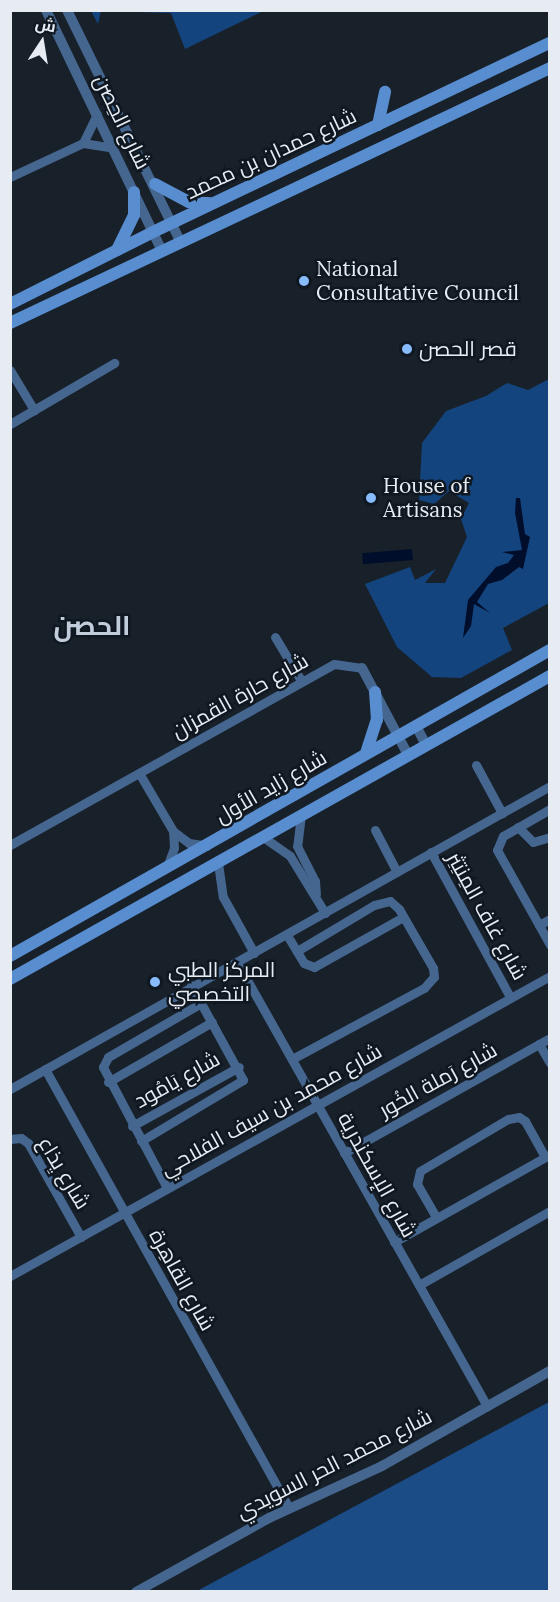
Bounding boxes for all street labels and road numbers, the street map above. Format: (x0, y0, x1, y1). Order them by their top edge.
street label: شارع الحِصن (88, 71, 156, 173)
street label: شارع حمدان بن محمد (181, 103, 361, 205)
street label: شارع حارة القمزان (167, 648, 313, 744)
street label: شارع زايد الأول (211, 745, 331, 829)
street label: شارع غاف المِنتِثِر (441, 848, 533, 984)
street label: شارع رَملة الخُور (375, 1037, 501, 1123)
street label: شارع محمد بن سيف الفلاحي (156, 1039, 386, 1181)
street label: شارع يَامُود (130, 1046, 224, 1114)
street label: شارع الإسكندرية (332, 1108, 422, 1242)
street label: شارع يِذاع (33, 1132, 95, 1214)
street label: شارع القاهِرة (144, 1225, 220, 1335)
street label: شارع محمد الحر السويدي (232, 1404, 436, 1524)

